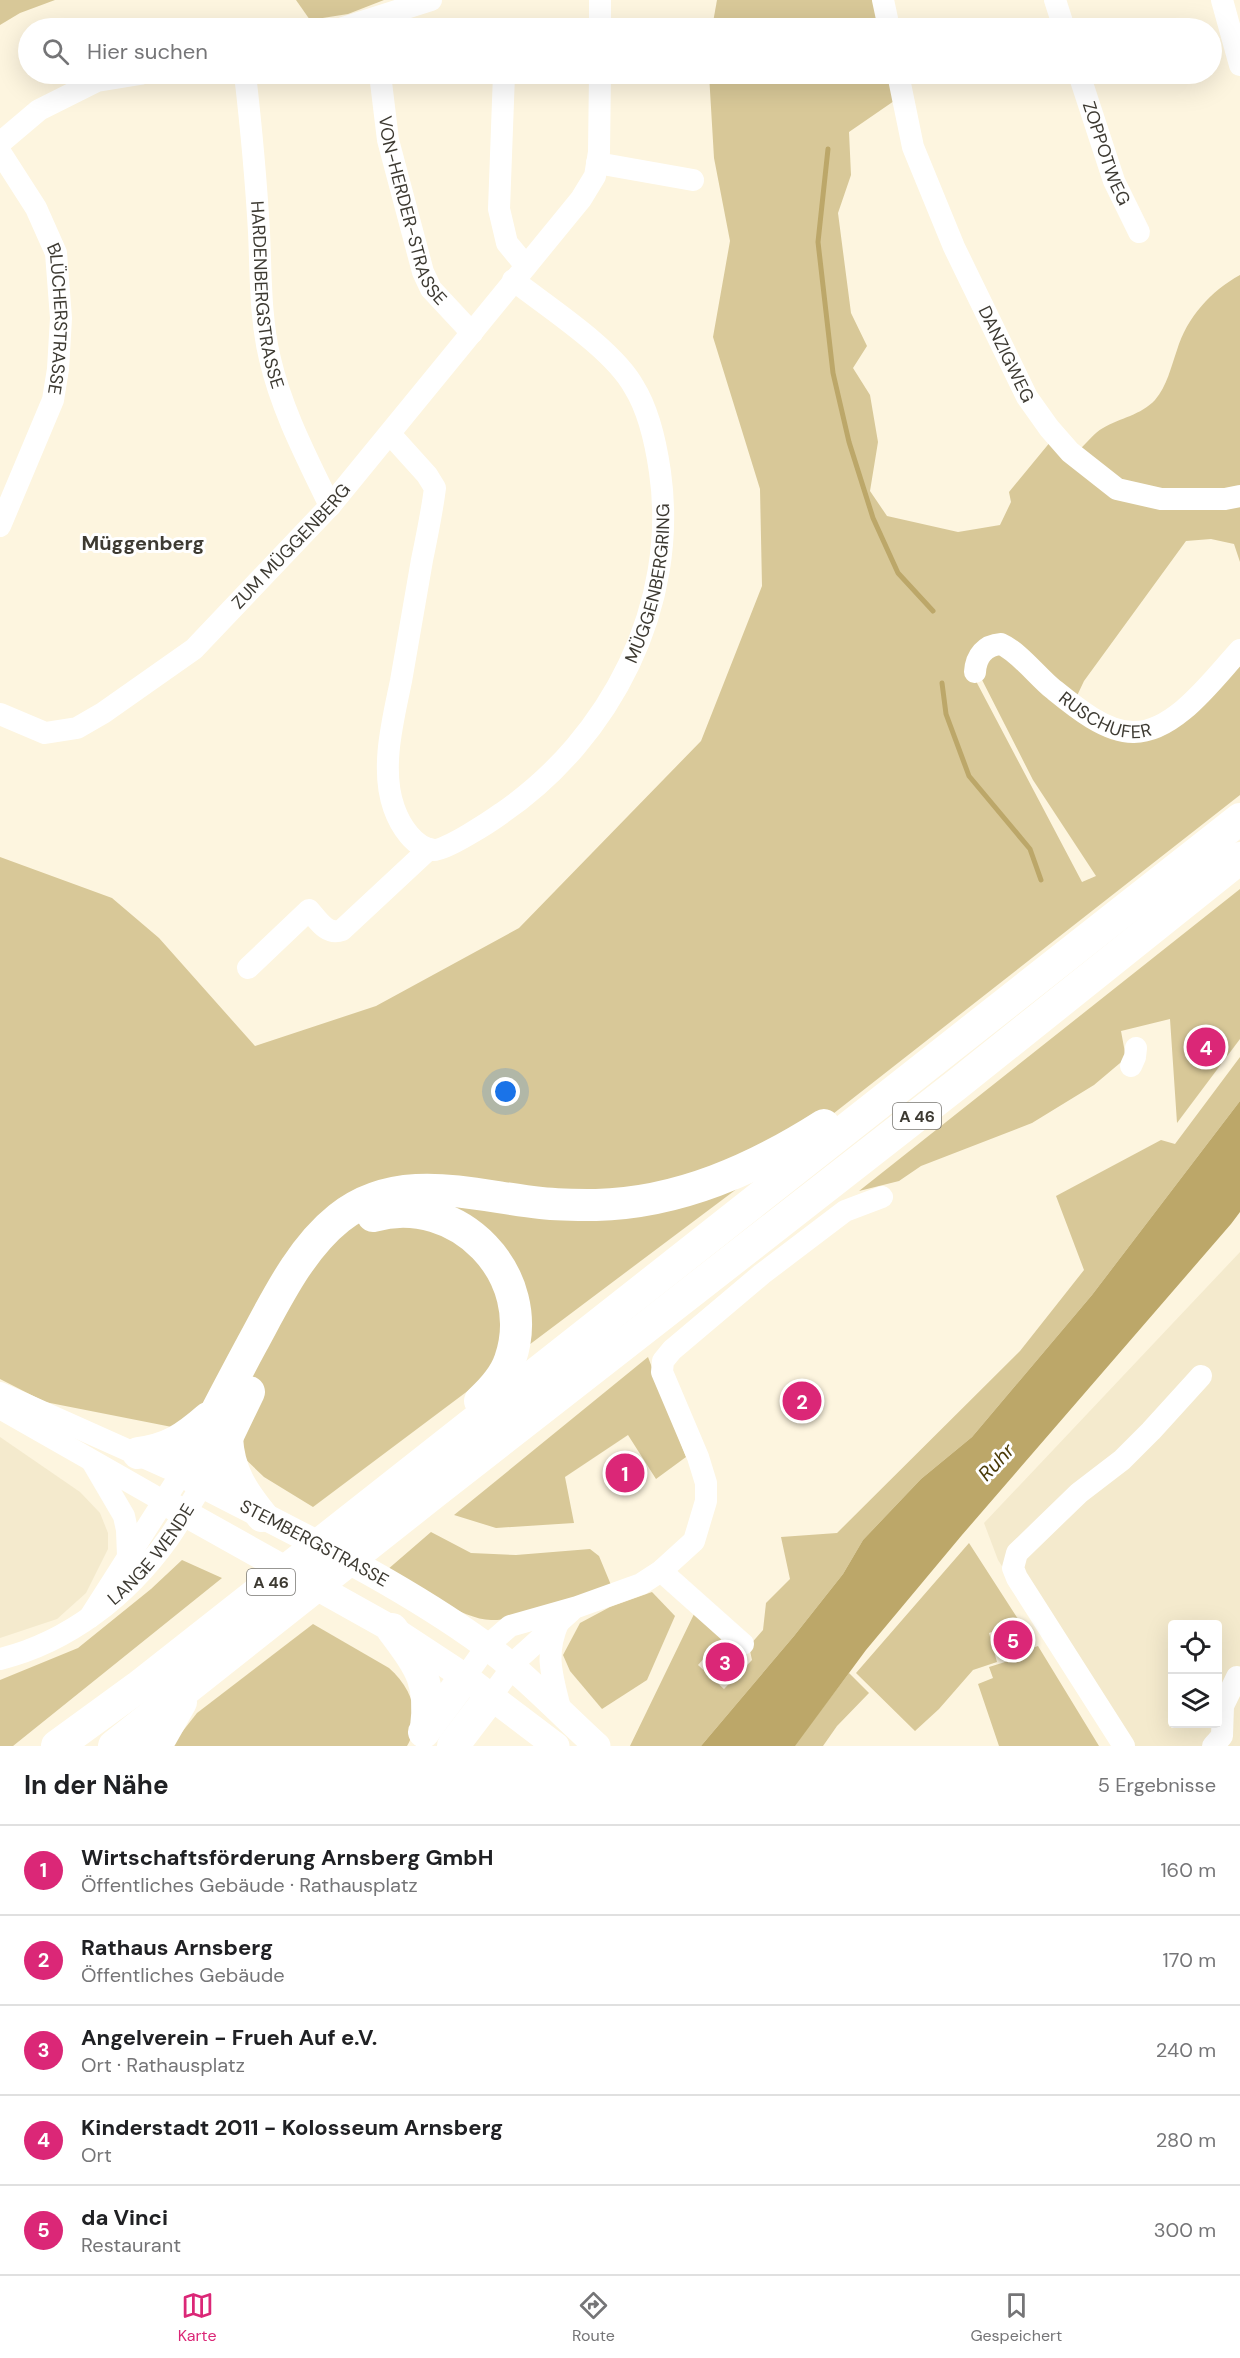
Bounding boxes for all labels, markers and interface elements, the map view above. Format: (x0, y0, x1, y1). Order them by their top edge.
search box (18, 18, 1222, 84)
icon: search (39, 35, 72, 68)
text: Hier suchen (87, 37, 208, 66)
street label: ZOPPOTWEG (1077, 98, 1136, 210)
street label: VON-HERDER-STRASSE (373, 114, 452, 310)
street label: HARDENBERGSTRASSE (245, 200, 290, 392)
street label: BLÜCHERSTRASSE (41, 239, 73, 396)
street label: DANZIGWEG (973, 302, 1040, 407)
street label: ZUM MÜGGENBERG (226, 478, 356, 614)
street label: MÜGGENBERGRING (619, 503, 675, 667)
district label: Müggenberg (82, 530, 205, 556)
street label: RUSCHUFER (1054, 686, 1154, 744)
pin: 4 (1186, 1024, 1226, 1070)
your location (491, 1077, 520, 1106)
road number: A 46 (893, 1103, 941, 1129)
pin: 2 (782, 1378, 822, 1424)
water label: Ruhr (972, 1437, 1020, 1486)
pin: 1 (606, 1450, 644, 1496)
street label: STEMBERGSTRASSE (236, 1494, 393, 1592)
street label: LANGE WENDE (102, 1499, 200, 1611)
road number: A 46 (247, 1569, 295, 1595)
pin: 5 (994, 1618, 1032, 1662)
map controls (1168, 1620, 1222, 1728)
button: locate (1168, 1620, 1222, 1674)
pin: 3 (706, 1640, 744, 1684)
button: layers (1168, 1674, 1222, 1728)
text: In der Nähe (24, 1768, 169, 1802)
text: 5 Ergebnisse (1098, 1772, 1216, 1798)
text: Wirtschaftsförderung Arnsberg GmbH (81, 1843, 493, 1872)
text: 1 (40, 1857, 47, 1883)
text: 160 m (1160, 1857, 1216, 1883)
text: Öffentliches Gebäude · Rathausplatz (81, 1872, 418, 1898)
text: Rathaus Arnsberg (81, 1933, 273, 1962)
text: 2 (38, 1947, 49, 1973)
text: 170 m (1163, 1947, 1216, 1973)
text: Öffentliches Gebäude (81, 1962, 285, 1988)
text: Angelverein - Frueh Auf e.V. (81, 2023, 377, 2052)
text: 3 (37, 2037, 50, 2063)
text: 240 m (1156, 2037, 1216, 2063)
text: Ort · Rathausplatz (81, 2052, 245, 2078)
text: Kinderstadt 2011 - Kolosseum Arnsberg (81, 2113, 503, 2142)
text: 4 (37, 2127, 50, 2153)
text: 280 m (1156, 2127, 1216, 2153)
text: Ort (81, 2142, 112, 2168)
text: da Vinci (81, 2203, 168, 2232)
text: 5 (37, 2217, 50, 2243)
text: 300 m (1154, 2217, 1216, 2243)
text: Restaurant (81, 2232, 181, 2258)
tab: Karte (178, 2289, 217, 2346)
tab: Route (572, 2289, 615, 2346)
tab: Gespeichert (970, 2289, 1062, 2346)

